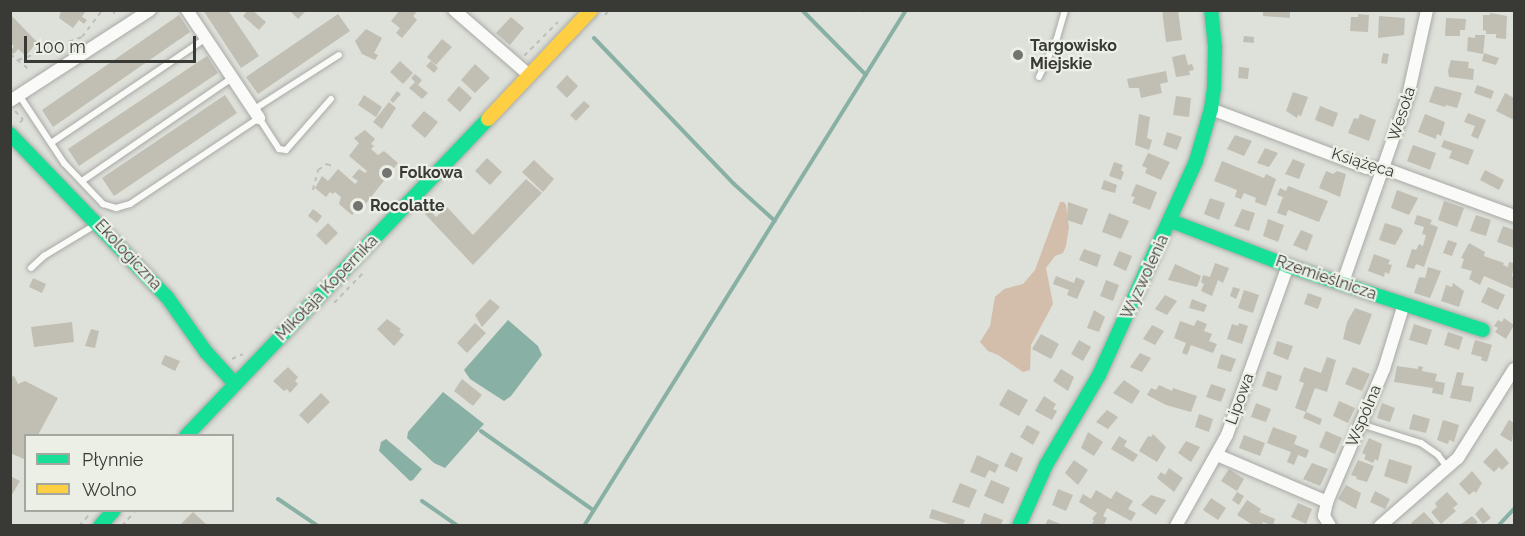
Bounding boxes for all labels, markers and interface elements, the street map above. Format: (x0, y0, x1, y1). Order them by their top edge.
scale bar (27, 24, 200, 62)
text: 100 m (35, 36, 86, 57)
place label: Targowisko Miejskie (1030, 36, 1117, 74)
marker: Targowisko Miejskie (1011, 48, 1025, 62)
street label: Wesoła (1384, 85, 1420, 143)
street label: Książęca (1329, 144, 1397, 182)
place label: Folkowa (399, 163, 463, 183)
marker: Folkowa (380, 166, 394, 180)
place label: Rocolatte (370, 196, 445, 216)
marker: Rocolatte (351, 199, 365, 213)
street label: Ekologiczna (91, 216, 165, 294)
street label: Mikołaja Kopernika (272, 231, 382, 345)
street label: Wyzwolenia (1117, 232, 1173, 322)
street label: Rzemieślnicza (1273, 252, 1379, 304)
street label: Lipowa (1222, 371, 1258, 427)
street label: Wspólna (1342, 382, 1386, 450)
legend (24, 434, 234, 512)
text: Płynnie (82, 449, 143, 470)
text: Wolno (82, 479, 136, 500)

